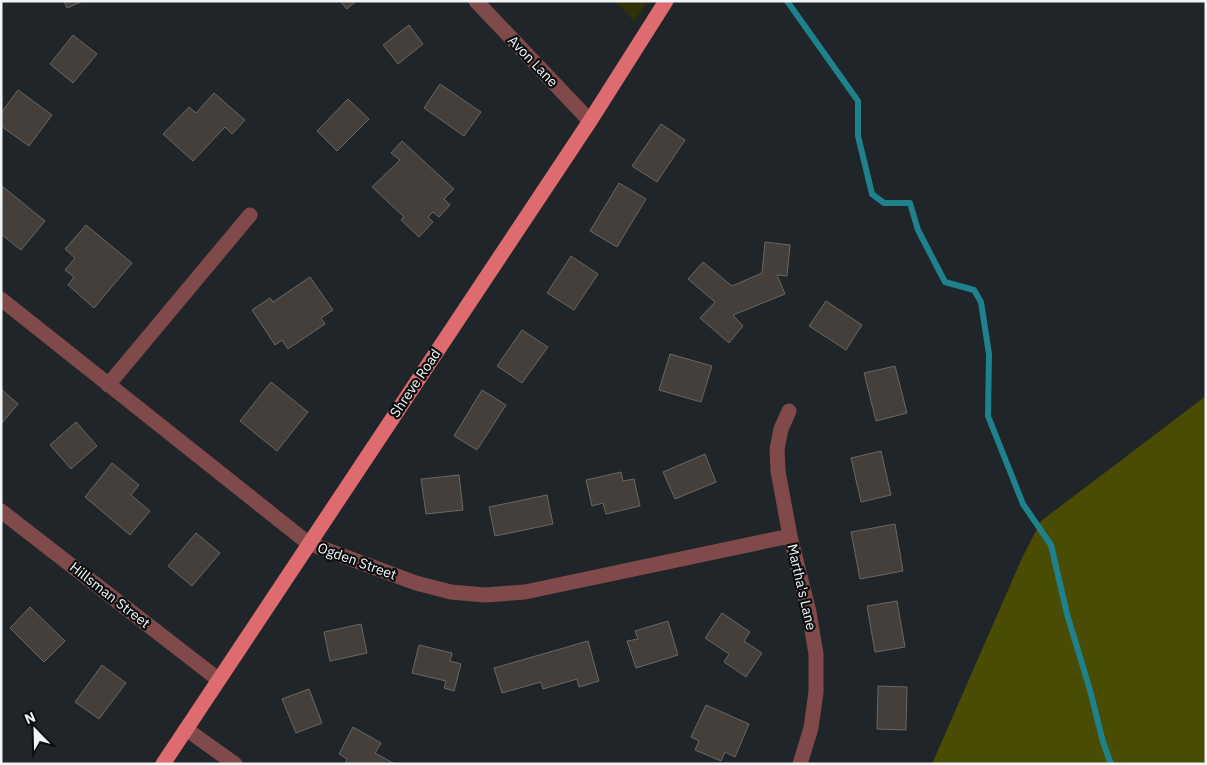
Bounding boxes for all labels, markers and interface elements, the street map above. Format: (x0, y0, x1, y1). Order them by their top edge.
street label: Avon Lane (504, 31, 562, 91)
street label: Shreve Road (386, 345, 444, 421)
street label: Ogden Street (315, 538, 399, 584)
street label: Martha's Lane (783, 542, 821, 632)
street label: Hillsman Street (66, 558, 154, 632)
north arrow (10, 705, 60, 755)
text: N (22, 708, 38, 728)

